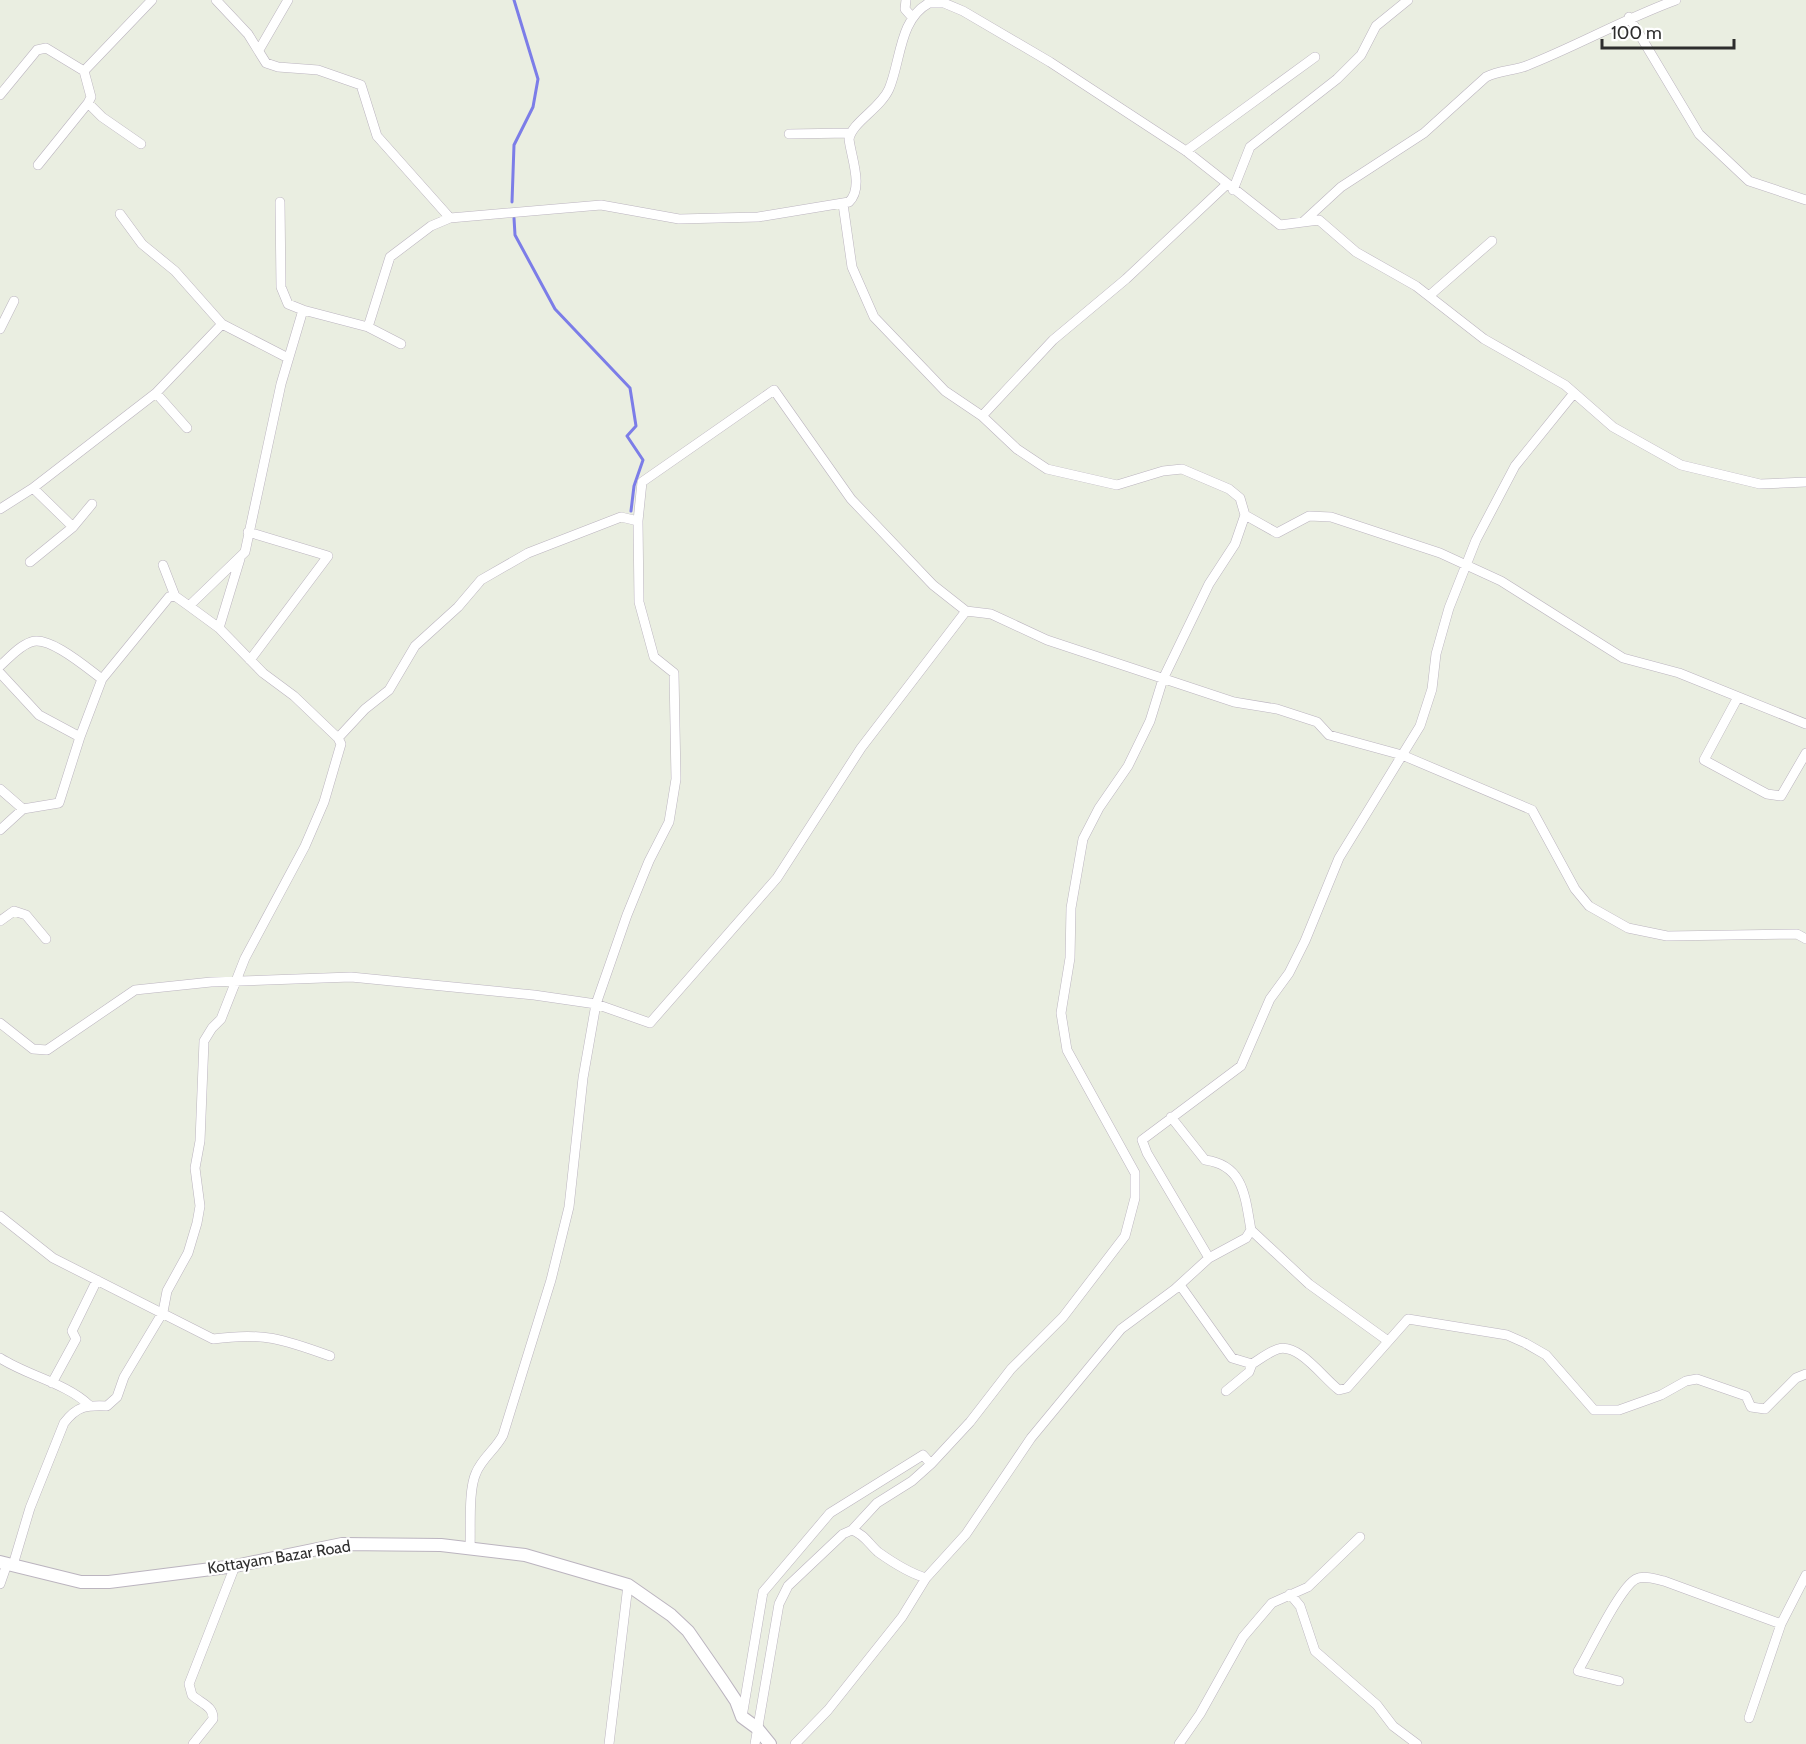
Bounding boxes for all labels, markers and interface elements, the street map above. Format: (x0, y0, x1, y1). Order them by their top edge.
scale bar (1602, 12, 1734, 50)
text: 100 m (1611, 22, 1662, 44)
street label: Kottayam Bazar Road (206, 1536, 352, 1578)

